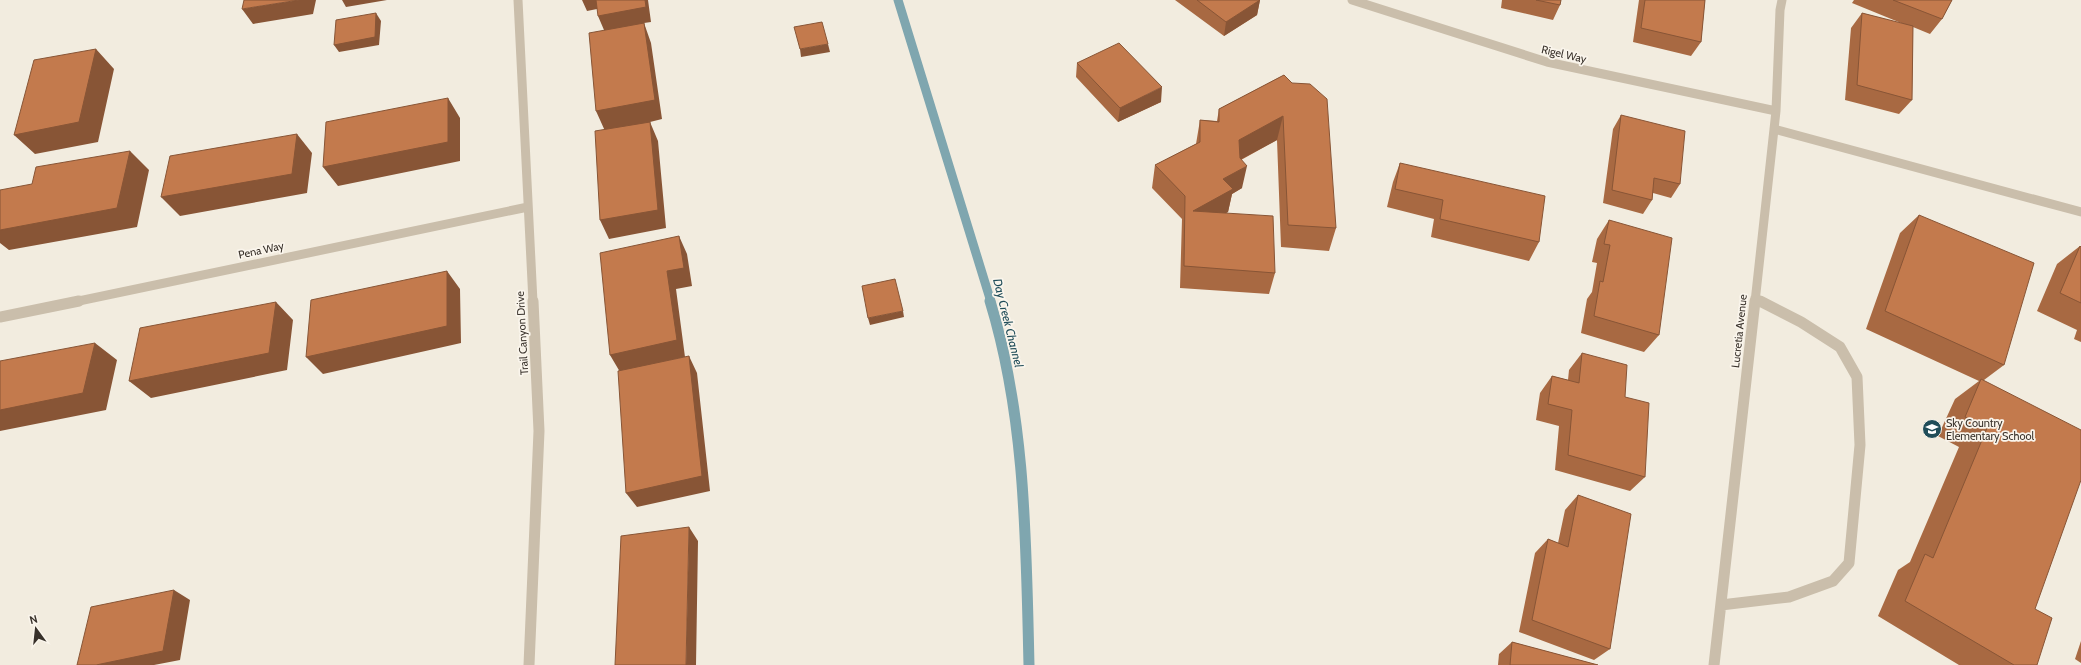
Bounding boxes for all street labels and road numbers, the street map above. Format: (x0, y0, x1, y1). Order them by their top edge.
street label: Rigel Way (1540, 42, 1588, 66)
street label: Pena Way (237, 238, 286, 262)
street label: Trail Canyon Drive (513, 290, 531, 375)
street label: Lucretia Avenue (1728, 293, 1750, 368)

